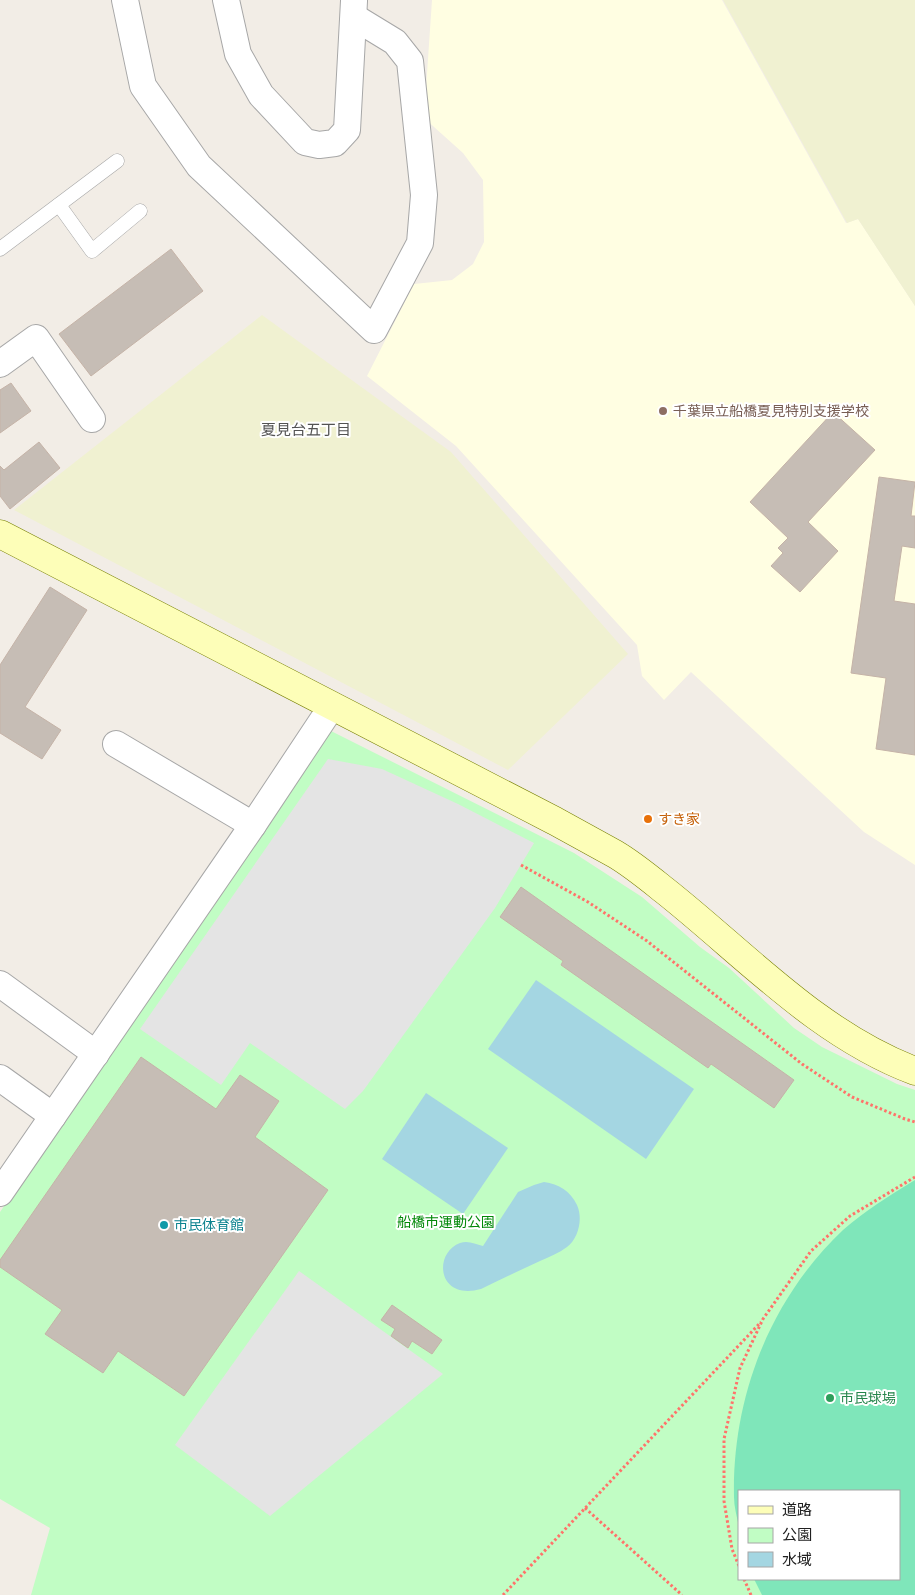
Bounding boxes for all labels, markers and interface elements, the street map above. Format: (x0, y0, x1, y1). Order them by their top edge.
place label: 千葉県立船橋夏見特別支援学校 (673, 403, 869, 420)
marker: 千葉県立船橋夏見特別支援学校 (657, 405, 669, 417)
district label: 夏見台五丁目 (261, 421, 351, 439)
place label: すき家 (658, 811, 700, 828)
marker: すき家 (642, 813, 654, 825)
park label: 船橋市運動公園 (397, 1214, 495, 1231)
place label: 市民体育館 (174, 1217, 244, 1234)
marker: 市民体育館 (158, 1219, 170, 1231)
place label: 市民球場 (840, 1390, 896, 1407)
marker: 市民球場 (824, 1392, 836, 1404)
legend (738, 1490, 900, 1580)
text: 道路 (782, 1501, 812, 1519)
text: 公園 (782, 1526, 812, 1544)
text: 水域 (782, 1551, 812, 1569)

